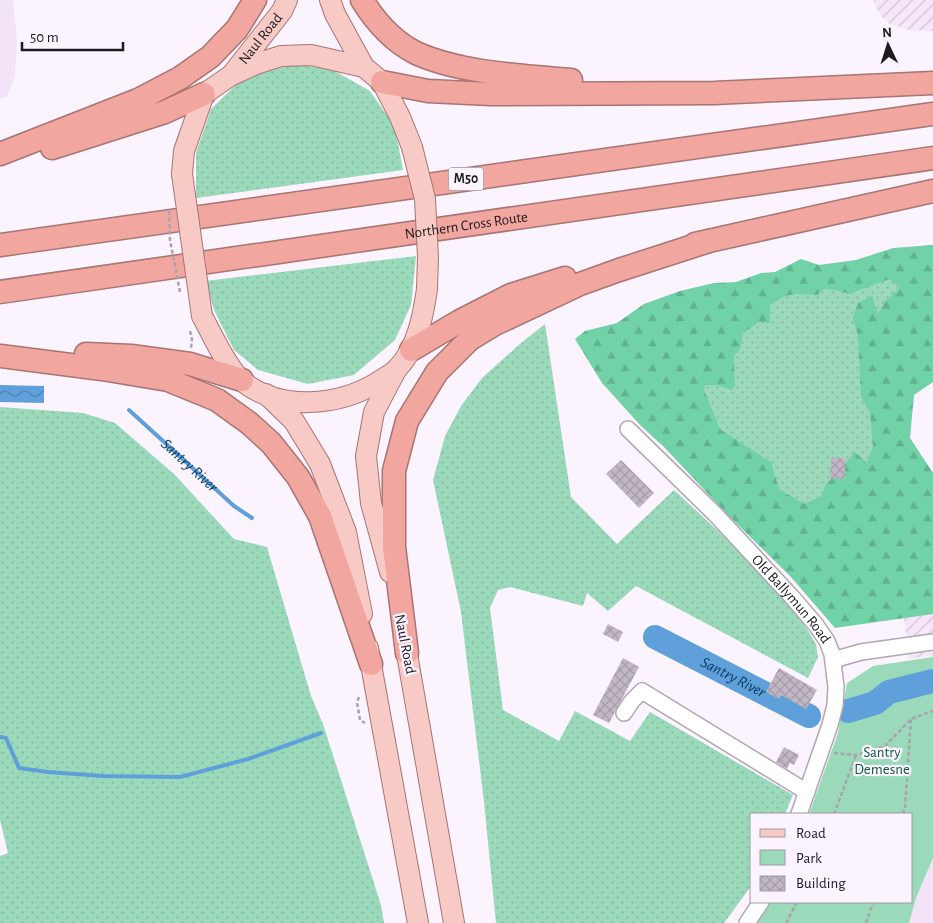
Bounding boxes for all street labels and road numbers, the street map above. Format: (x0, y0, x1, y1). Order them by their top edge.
street label: Naul Road (236, 10, 285, 67)
road number: M50 (448, 168, 484, 190)
street label: Northern Cross Route (404, 209, 529, 241)
street label: Old Ballymun Road (749, 552, 834, 646)
street label: Naul Road (392, 613, 418, 675)

